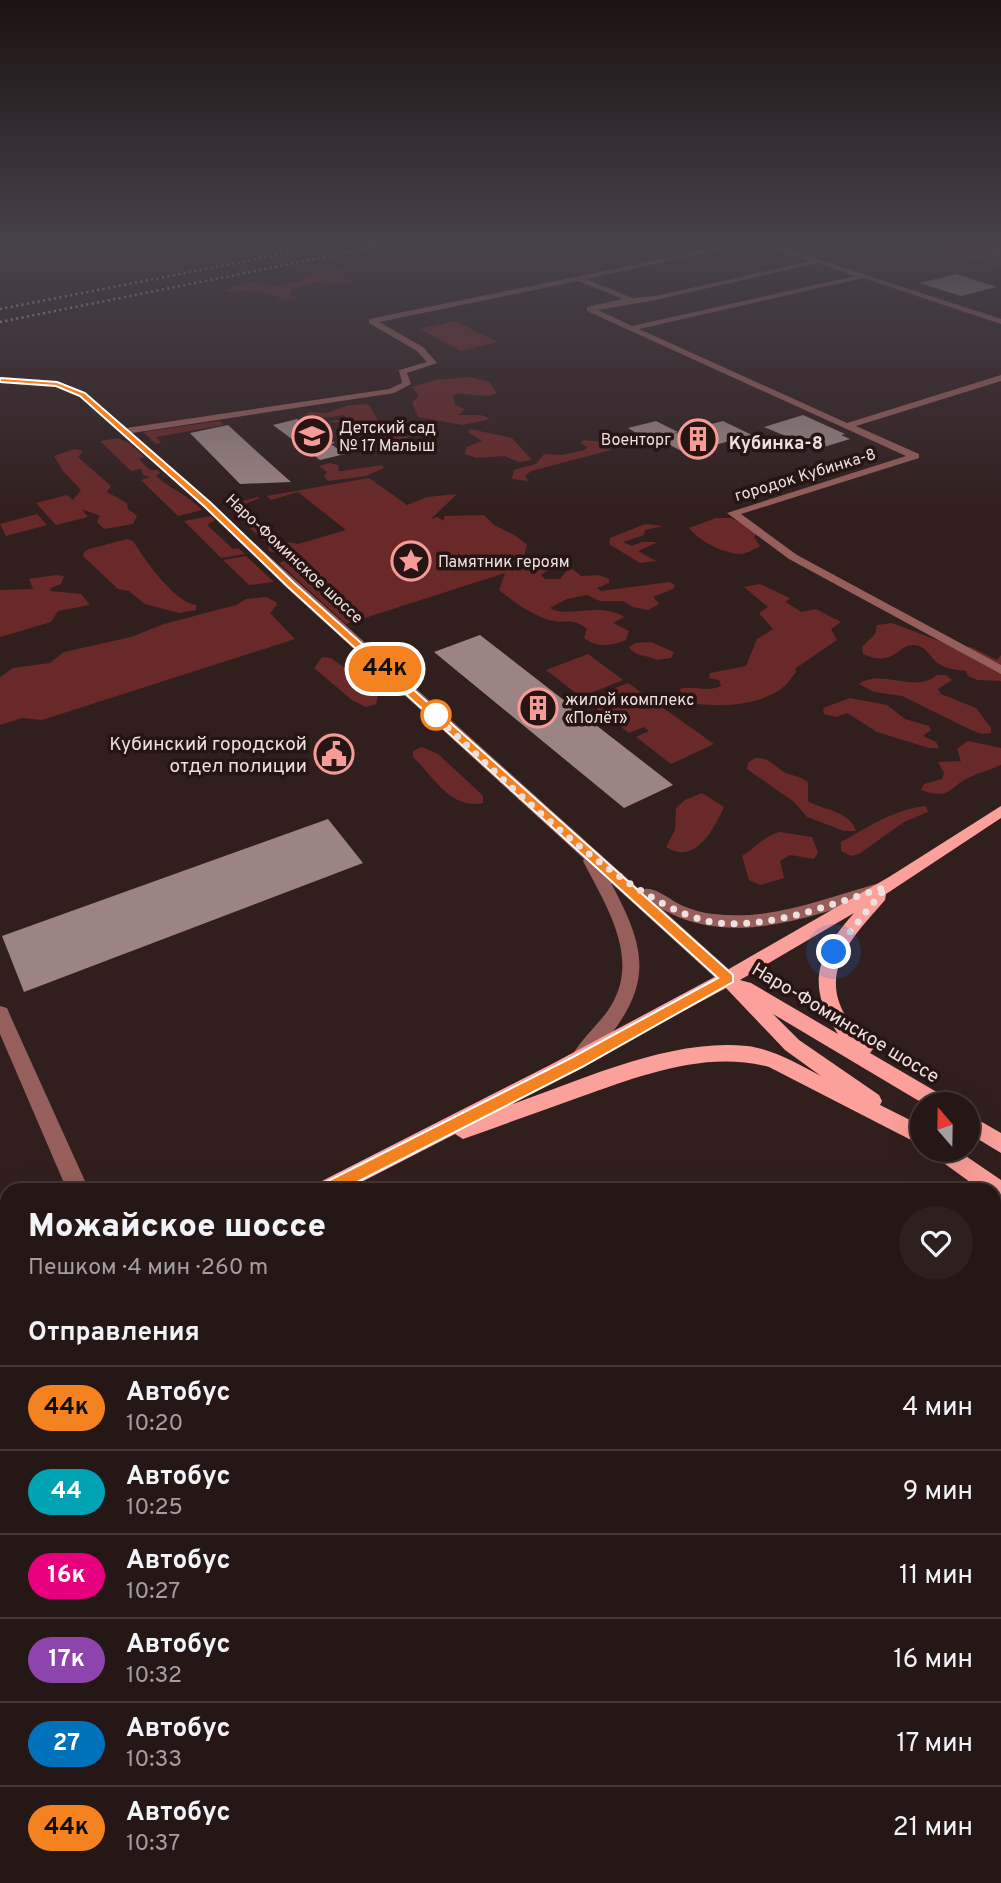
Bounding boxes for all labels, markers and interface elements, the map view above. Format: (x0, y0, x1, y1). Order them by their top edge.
school or university icon: Детский сад № 17 Малыш (291, 415, 333, 457)
building icon: Военторг (677, 418, 719, 460)
place label: Детский сад № 17 Малыш (339, 419, 436, 457)
place label: Военторг (601, 431, 671, 451)
district label: Кубинка-8 (729, 433, 823, 456)
street label: городок Кубинка-8 (732, 445, 879, 507)
street label: Наро-Фоминское шоссе (221, 490, 367, 628)
place icon: Памятник героям (390, 540, 432, 582)
place label: Памятник героям (438, 553, 570, 573)
line badge: 44к (345, 646, 425, 692)
text: 44к (363, 654, 407, 684)
building icon: жилой комплекс «Полёт» (517, 687, 559, 729)
place label: жилой комплекс «Полёт» (565, 691, 694, 729)
unlabelled marker (421, 700, 451, 730)
place label: Кубинский городской отдел полиции (109, 733, 307, 779)
public building icon: Кубинский городской отдел полиции (313, 733, 355, 775)
your location (816, 934, 851, 969)
street label: Наро-Фоминское шоссе (747, 958, 943, 1089)
north arrow (910, 1092, 980, 1162)
map controls (910, 1092, 980, 1162)
button: heart (899, 1206, 973, 1280)
text: Можайское шоссе (28, 1207, 326, 1249)
text: Пешком · 4 мин · 260 m (28, 1254, 268, 1283)
text: Отправления (28, 1317, 200, 1350)
text: Автобус (126, 1377, 231, 1410)
text: 4 мин (902, 1392, 973, 1425)
text: 44к (44, 1393, 89, 1423)
text: 10:20 (126, 1410, 183, 1439)
text: Автобус (126, 1461, 231, 1494)
text: 9 мин (903, 1476, 973, 1509)
text: 44 (51, 1477, 82, 1507)
text: 10:25 (126, 1494, 183, 1523)
text: Автобус (126, 1545, 231, 1578)
text: 11 мин (899, 1560, 973, 1593)
text: 16к (47, 1561, 86, 1591)
text: 10:27 (126, 1578, 180, 1607)
text: Автобус (126, 1629, 231, 1662)
text: 16 мин (893, 1644, 973, 1677)
text: 17к (48, 1645, 85, 1675)
text: 10:32 (126, 1662, 182, 1691)
text: Автобус (126, 1713, 231, 1746)
text: 17 мин (896, 1728, 973, 1761)
text: 27 (53, 1729, 80, 1759)
text: 10:33 (126, 1746, 182, 1775)
text: Автобус (126, 1797, 231, 1830)
text: 21 мин (893, 1812, 973, 1845)
text: 44к (44, 1813, 89, 1843)
text: 10:37 (126, 1830, 180, 1859)

